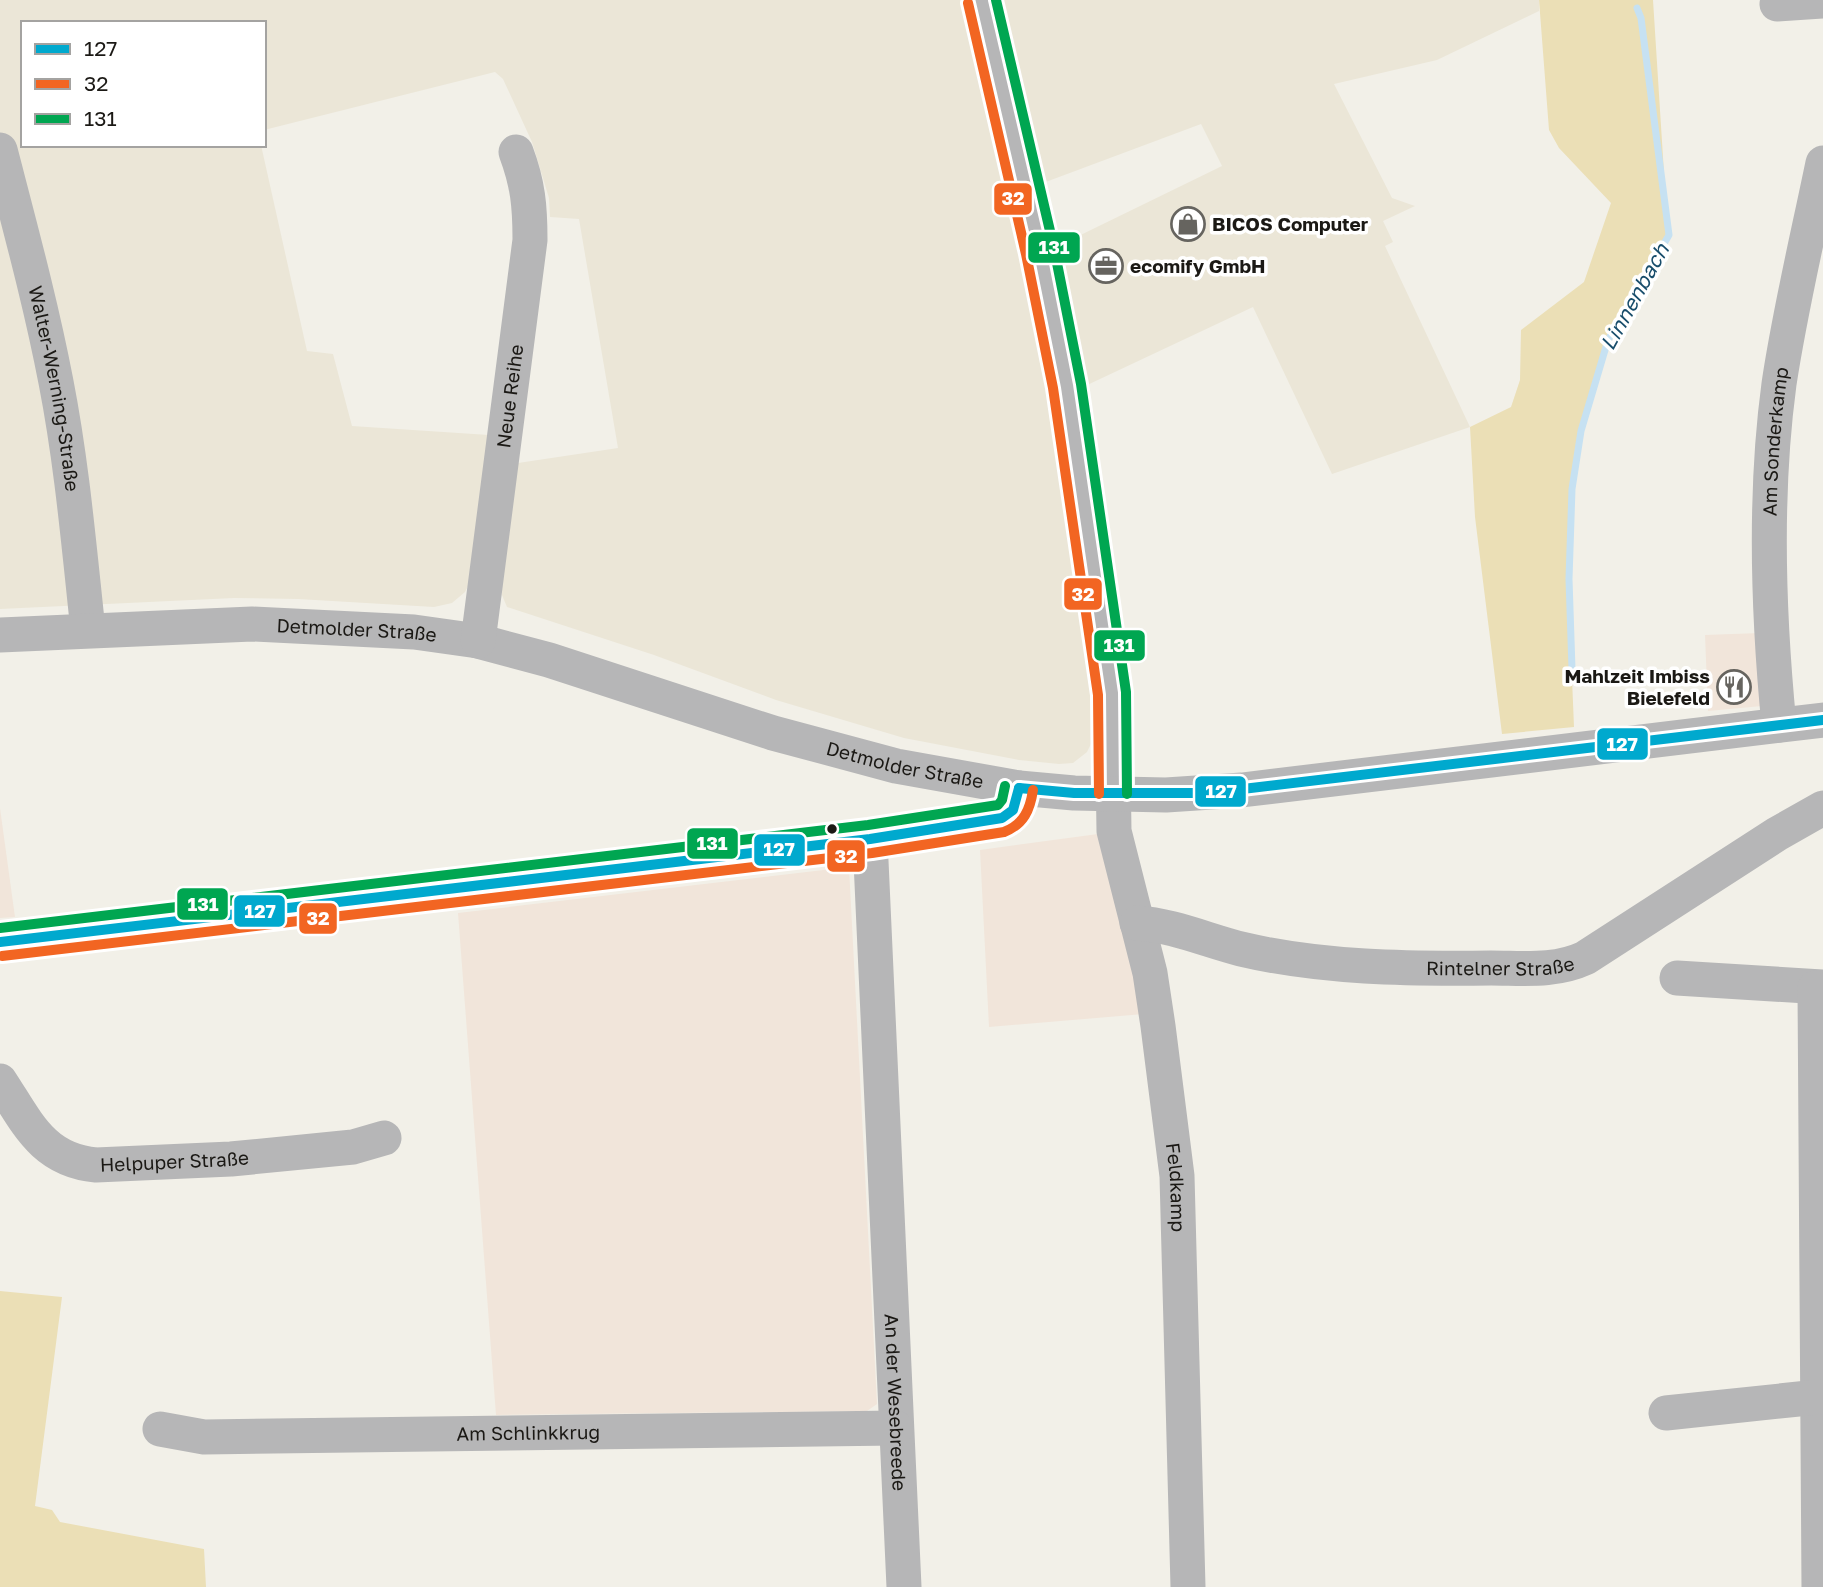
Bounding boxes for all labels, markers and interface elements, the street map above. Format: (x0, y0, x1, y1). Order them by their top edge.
legend (21, 21, 266, 147)
text: 127 (84, 35, 118, 61)
text: 32 (84, 70, 108, 96)
text: 131 (84, 105, 117, 131)
line badge: 32 (993, 182, 1033, 216)
text: 32 (1001, 186, 1025, 209)
shop icon: BICOS Computer (1169, 205, 1207, 243)
place label: BICOS Computer (1212, 212, 1369, 235)
line badge: 131 (1027, 231, 1081, 264)
text: 131 (1038, 235, 1070, 258)
water label: Linnenbach (1594, 238, 1675, 354)
office icon: ecomify GmbH (1087, 247, 1125, 285)
place label: ecomify GmbH (1130, 254, 1266, 277)
street label: Walter-Werning-Straße (24, 283, 85, 493)
street label: Neue Reihe (491, 343, 527, 449)
street label: Am Sonderkamp (1757, 365, 1792, 516)
line badge: 32 (1063, 577, 1103, 611)
text: 32 (1071, 582, 1095, 605)
street label: Detmolder Straße (276, 613, 438, 646)
line badge: 131 (1093, 629, 1146, 662)
text: 131 (1103, 633, 1135, 656)
place label: Mahlzeit Imbiss Bielefeld (1564, 664, 1710, 709)
restaurant icon: Mahlzeit Imbiss Bielefeld (1715, 668, 1753, 706)
line badge: 127 (1596, 727, 1649, 761)
text: 127 (1606, 732, 1638, 755)
street label: Detmolder Straße (824, 736, 985, 792)
line badge: 127 (1194, 775, 1247, 808)
text: 127 (1205, 779, 1237, 802)
unlabelled marker (825, 822, 839, 836)
line badge: 131 (686, 827, 739, 860)
text: 131 (696, 831, 728, 854)
line badge: 127 (753, 833, 806, 867)
text: 127 (763, 837, 795, 860)
line badge: 32 (826, 839, 866, 873)
text: 32 (834, 844, 858, 867)
line badge: 131 (176, 887, 229, 921)
text: 131 (187, 892, 219, 915)
line badge: 127 (233, 894, 286, 928)
text: 127 (244, 899, 276, 922)
line badge: 32 (298, 902, 338, 935)
text: 32 (306, 906, 330, 929)
street label: Rintelner Straße (1426, 951, 1577, 980)
street label: Feldkamp (1162, 1141, 1190, 1232)
street label: Helpuper Straße (99, 1145, 250, 1176)
street label: An der Wesebreede (881, 1313, 912, 1492)
street label: Am Schlinkkrug (456, 1420, 600, 1445)

